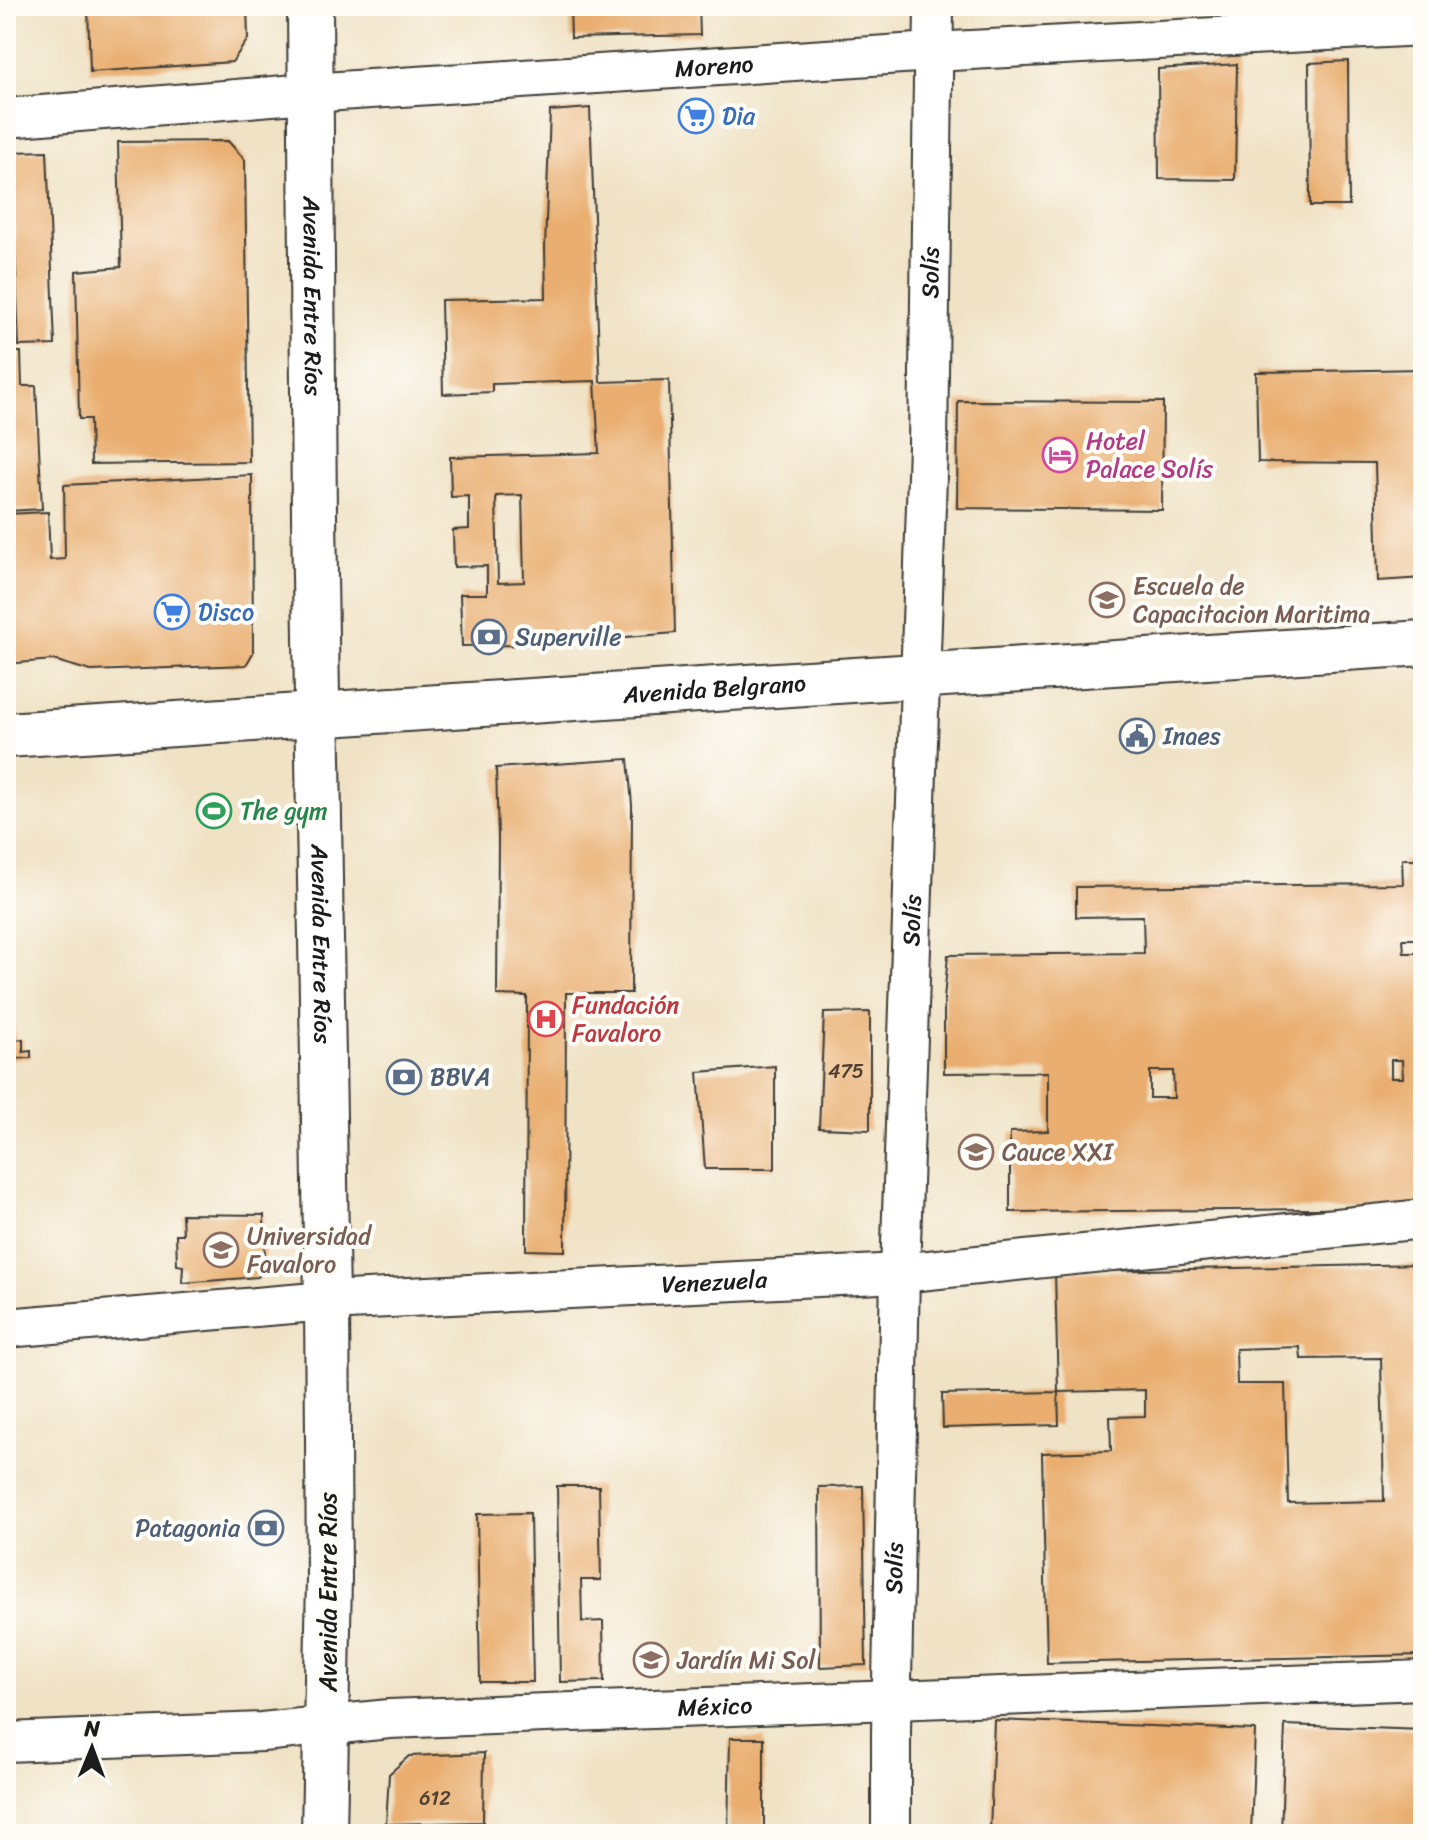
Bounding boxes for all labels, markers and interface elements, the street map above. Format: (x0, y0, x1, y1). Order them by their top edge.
street label: Moreno (673, 43, 755, 90)
place label: Dia (722, 95, 756, 137)
supermarket icon: Dia (677, 97, 715, 135)
street label: Avenida Entre Ríos (290, 195, 334, 397)
street label: Solís (909, 246, 952, 299)
place label: Hotel Palace Solís (1086, 420, 1214, 490)
hotel icon: Hotel Palace Solís (1041, 436, 1079, 474)
place label: Escuela de Capacitacion Maritima (1133, 565, 1370, 635)
school or university icon: Escuela de Capacitacion Maritima (1088, 581, 1126, 619)
place label: Disco (198, 591, 254, 633)
supermarket icon: Disco (153, 593, 191, 631)
place label: Superville (515, 616, 622, 658)
bank icon: Superville (470, 618, 508, 656)
street label: Avenida Belgrano (621, 662, 807, 716)
place label: Inaes (1162, 715, 1221, 757)
public building icon: Inaes (1118, 717, 1156, 755)
place label: The gym (240, 790, 327, 832)
sports icon: The gym (195, 792, 233, 830)
street label: Avenida Entre Ríos (298, 843, 344, 1045)
street label: Solís (890, 894, 934, 947)
place label: Fundación Favaloro (572, 984, 679, 1054)
hospital icon: Fundación Favaloro (527, 1000, 565, 1038)
house number: 475 (828, 1054, 864, 1089)
place label: BBVA (430, 1056, 491, 1098)
bank icon: BBVA (385, 1058, 423, 1096)
place label: Cauce XXI (1002, 1131, 1114, 1173)
school or university icon: Cauce XXI (957, 1133, 995, 1171)
place label: Universidad Favaloro (247, 1215, 372, 1285)
school or university icon: Universidad Favaloro (202, 1231, 240, 1269)
street label: Venezuela (661, 1258, 769, 1306)
street label: Avenida Entre Ríos (307, 1491, 349, 1693)
place label: Patagonia (135, 1507, 241, 1549)
bank icon: Patagonia (247, 1509, 285, 1547)
street label: Solís (873, 1542, 916, 1594)
place label: Jardín Mi Sol (676, 1639, 816, 1681)
school or university icon: Jardín Mi Sol (632, 1641, 670, 1679)
street label: México (677, 1684, 753, 1729)
north arrow (52, 1708, 132, 1788)
text: N (83, 1709, 101, 1748)
house number: 612 (419, 1781, 451, 1816)

